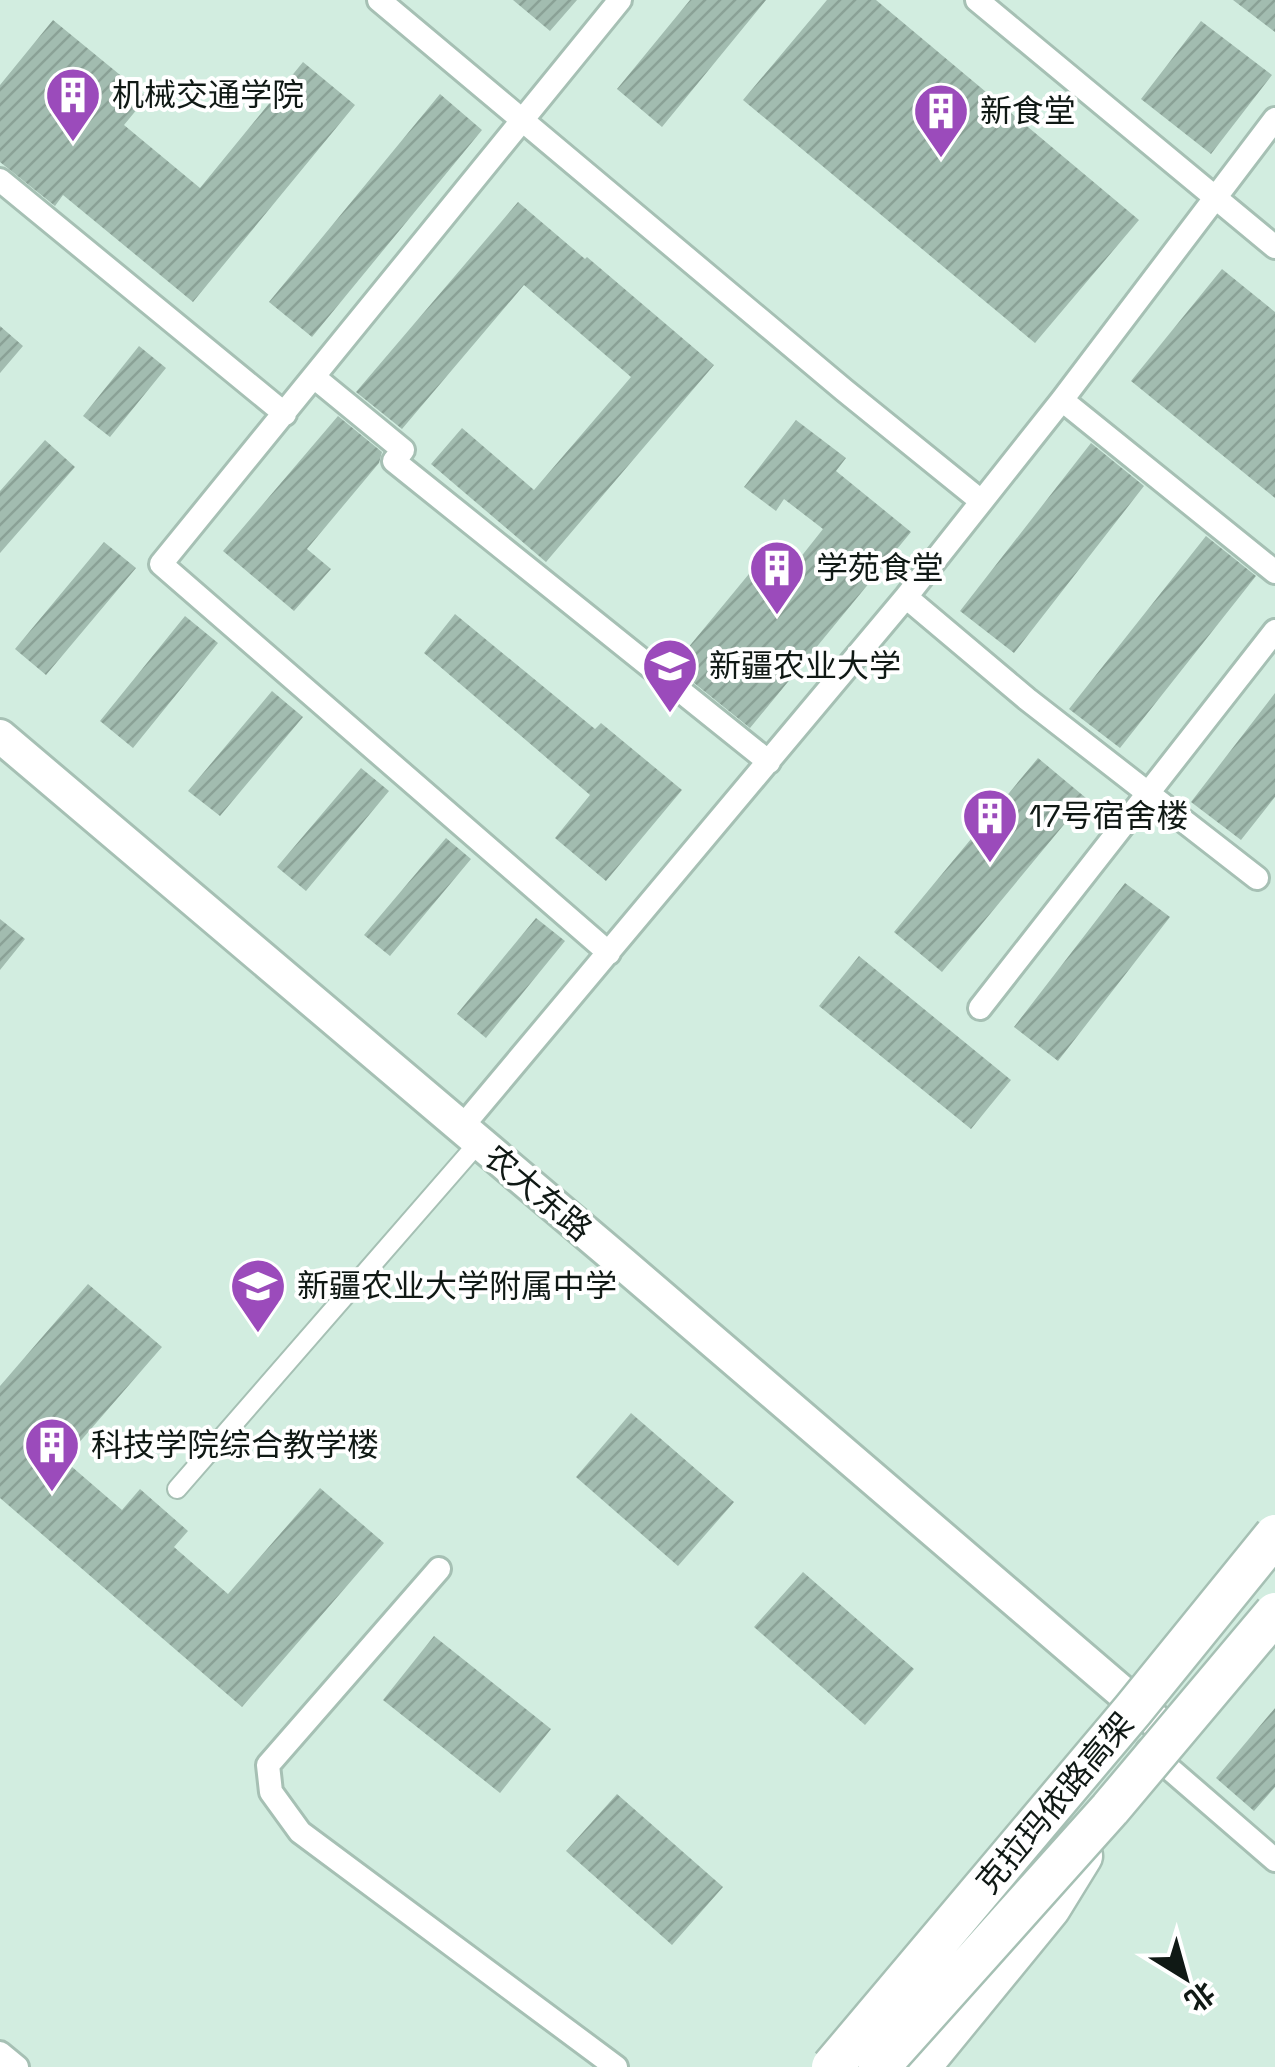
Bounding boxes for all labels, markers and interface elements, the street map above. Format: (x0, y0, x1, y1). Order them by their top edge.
building icon: 机械交通学院 (43, 65, 103, 144)
place label: 机械交通学院 (112, 75, 304, 115)
building icon: 新食堂 (911, 81, 971, 160)
place label: 新食堂 (980, 91, 1076, 131)
building icon: 学苑食堂 (747, 538, 807, 617)
place label: 学苑食堂 (816, 548, 944, 588)
school or university icon: 新疆农业大学 (640, 636, 700, 715)
place label: 新疆农业大学 (709, 646, 901, 686)
building icon: 17号宿舍楼 (960, 786, 1020, 865)
place label: 17号宿舍楼 (1029, 796, 1188, 836)
street label: 农大东路 (476, 1137, 600, 1249)
school or university icon: 新疆农业大学附属中学 (228, 1256, 288, 1335)
place label: 新疆农业大学附属中学 (297, 1266, 617, 1306)
building icon: 科技学院综合教学楼 (22, 1415, 82, 1494)
place label: 科技学院综合教学楼 (91, 1425, 379, 1465)
street label: 克拉玛依路高架 (968, 1704, 1142, 1902)
north arrow (1135, 1927, 1235, 2027)
text: 北 (1178, 1974, 1222, 2020)

